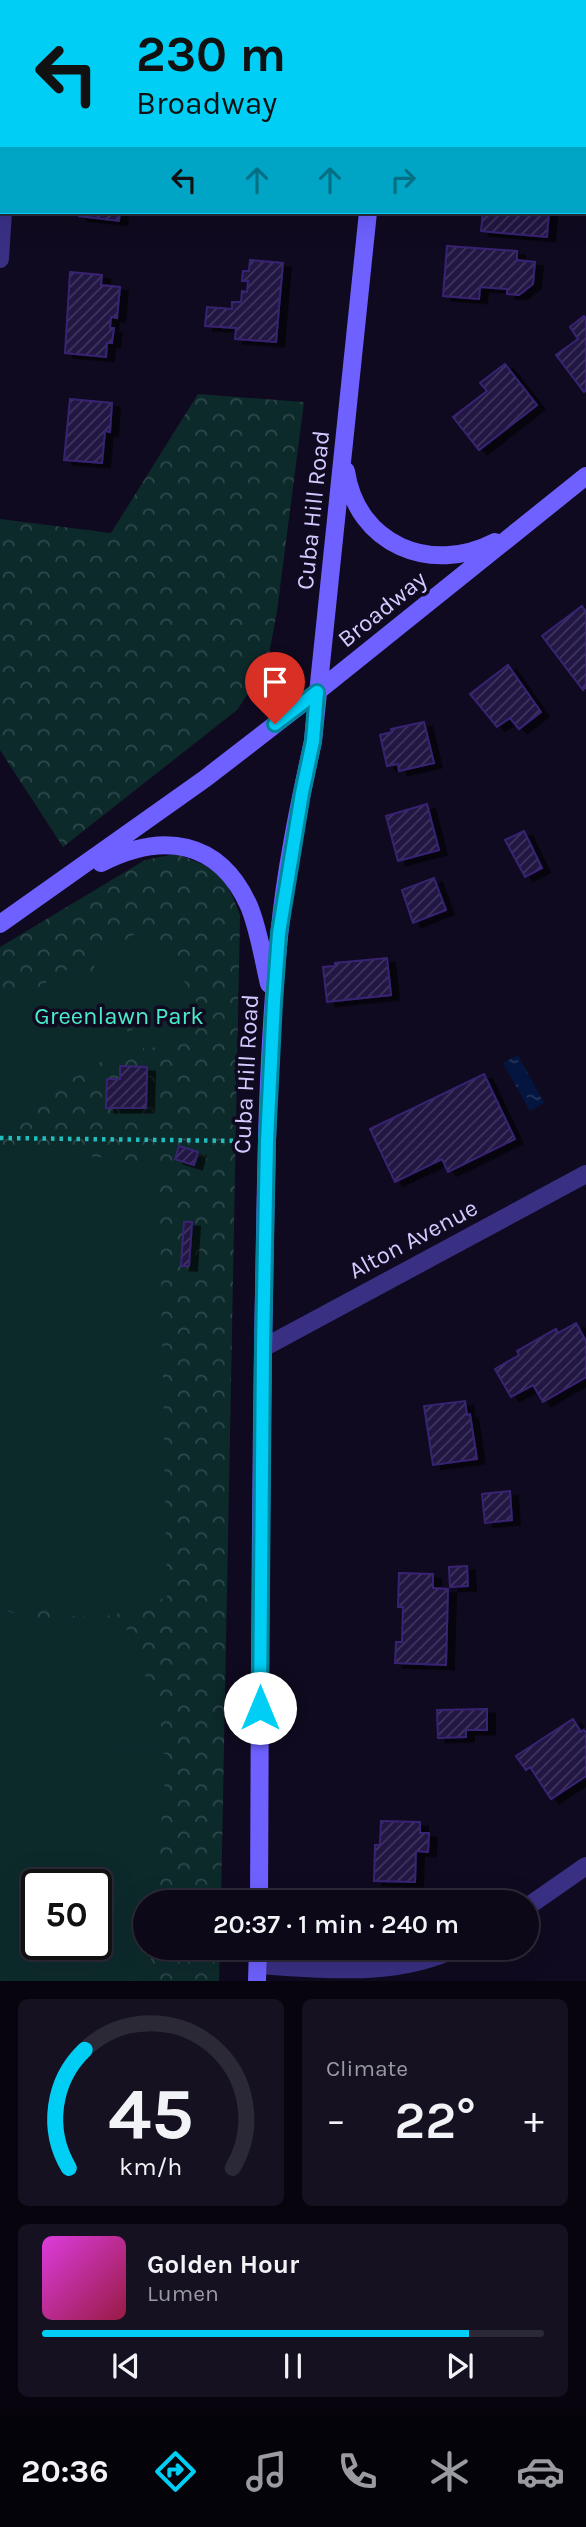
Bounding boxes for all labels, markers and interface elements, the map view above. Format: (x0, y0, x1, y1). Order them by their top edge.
text: 230 m (136, 26, 286, 83)
icon: left (21, 28, 112, 119)
text: Broadway (136, 85, 277, 122)
icon: left (165, 161, 203, 199)
icon: ahead (238, 161, 276, 199)
icon: ahead (311, 161, 349, 199)
icon: right (384, 161, 422, 199)
street label: Cuba Hill Road (291, 429, 335, 591)
street label: Broadway (332, 565, 432, 653)
pin (245, 652, 305, 724)
icon: arrive (256, 663, 294, 701)
street label: Cuba Hill Road (228, 993, 264, 1155)
park label: Greenlawn Park (34, 1002, 204, 1030)
street label: Alton Avenue (344, 1193, 482, 1285)
position arrow (223, 1671, 297, 1745)
speed limit sign: 50 (21, 1869, 112, 1960)
text: 20:37 · 1 min · 240 m (213, 1909, 459, 1940)
text: Climate (326, 2055, 408, 2082)
text: 45 (108, 2072, 194, 2157)
text: 22° (394, 2090, 476, 2151)
text: − (326, 2098, 346, 2143)
text: + (524, 2098, 544, 2143)
text: km/h (119, 2152, 183, 2181)
text: Golden Hour (147, 2249, 299, 2280)
text: Lumen (147, 2280, 219, 2307)
icon: previous (107, 2347, 145, 2385)
icon: pause (274, 2347, 312, 2385)
icon: next (441, 2347, 479, 2385)
icon: directions (151, 2447, 200, 2496)
icon: music (242, 2447, 291, 2496)
icon: phone (333, 2447, 382, 2496)
icon: climate (425, 2447, 474, 2496)
icon: car (516, 2447, 565, 2496)
text: 20:36 (21, 2453, 109, 2490)

